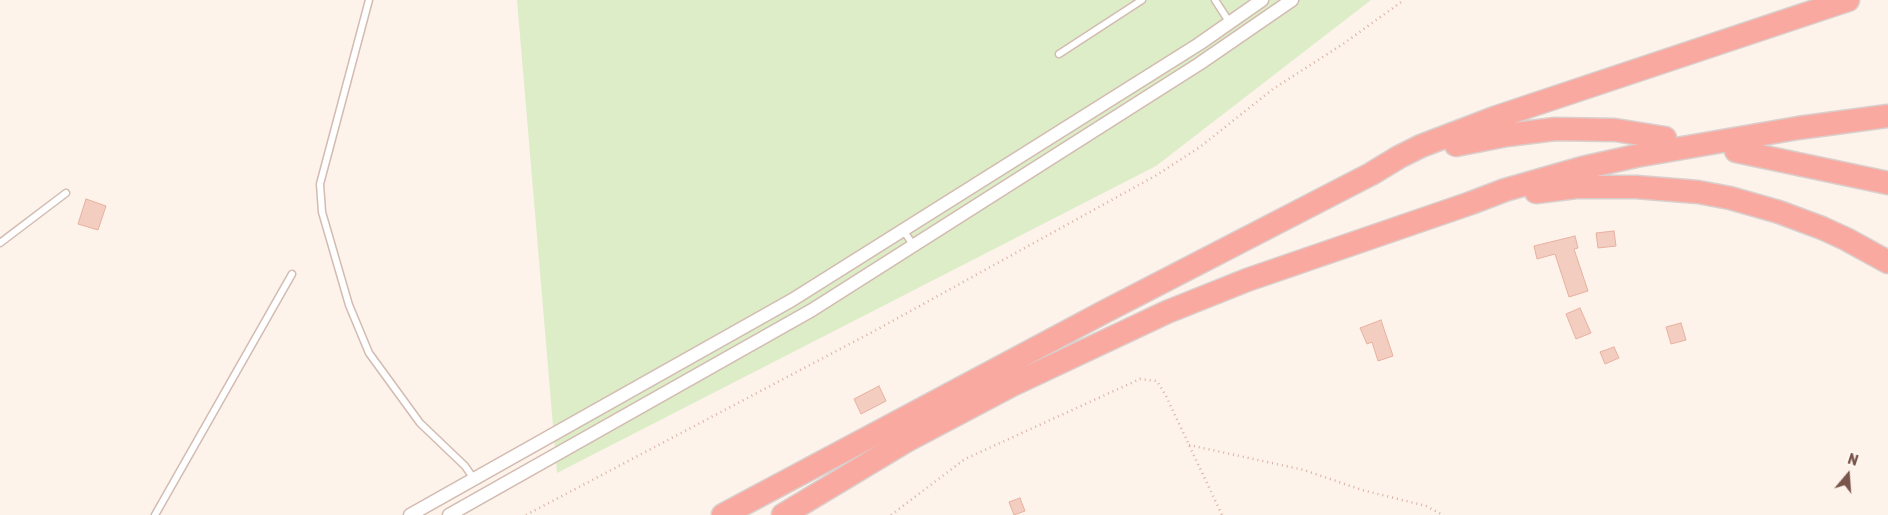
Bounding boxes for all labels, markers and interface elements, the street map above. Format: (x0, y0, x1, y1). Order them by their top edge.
north arrow (1823, 450, 1873, 500)
text: N (1845, 451, 1860, 470)

